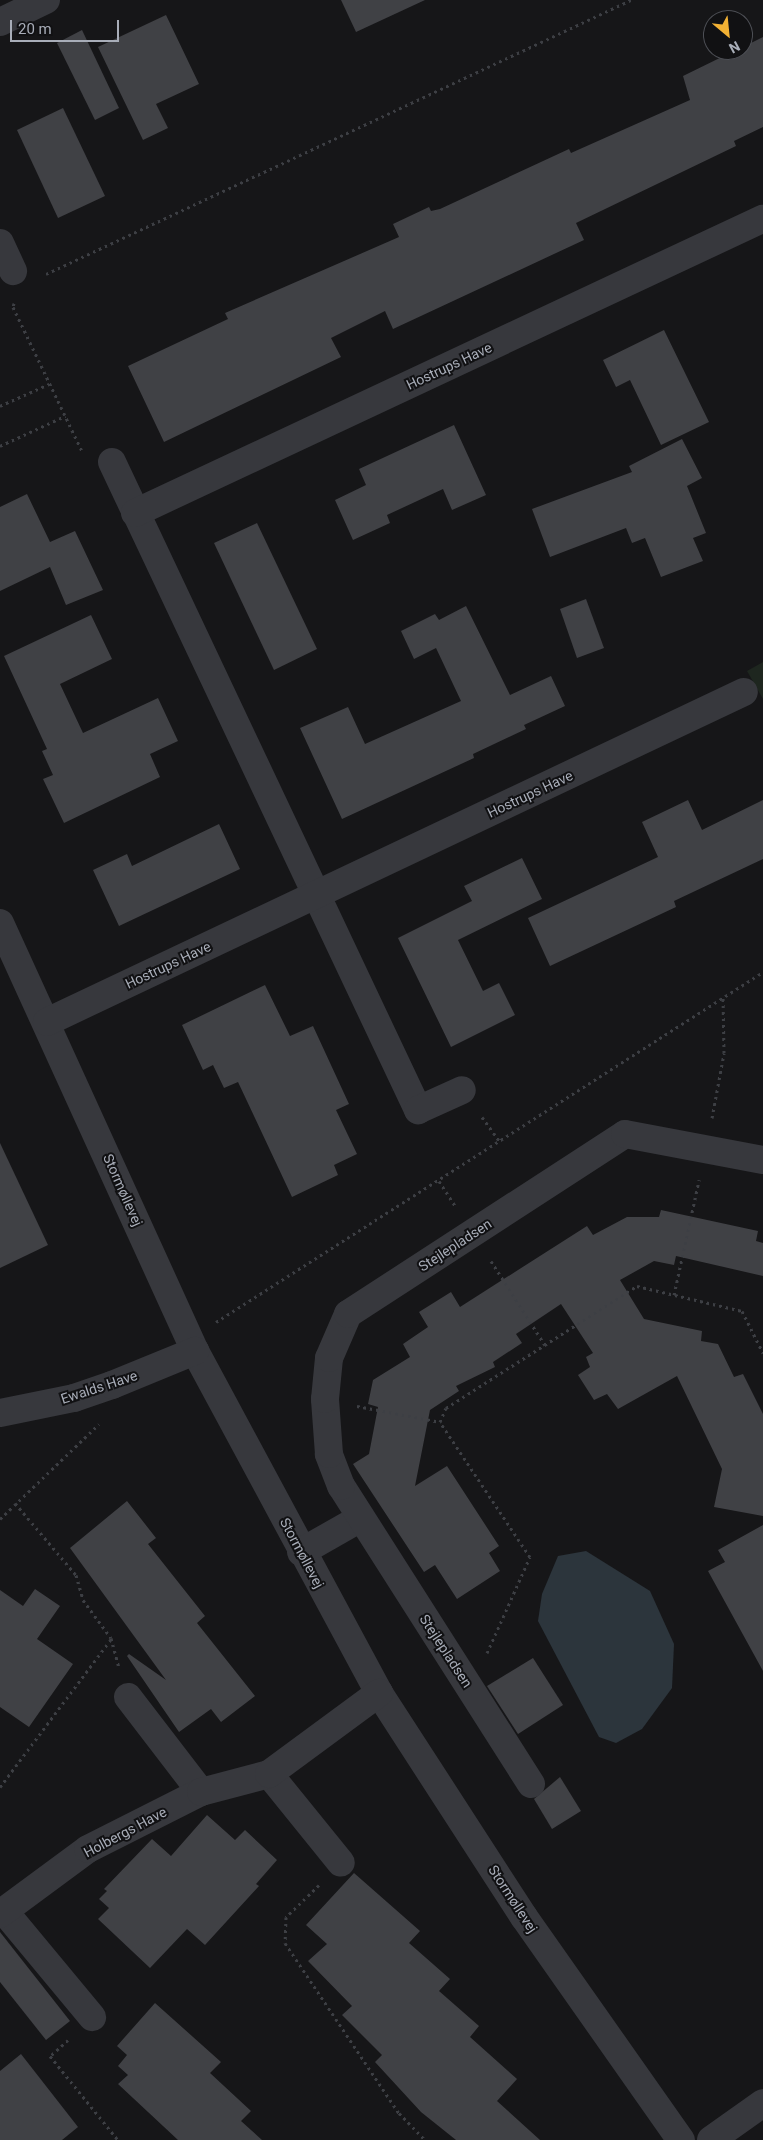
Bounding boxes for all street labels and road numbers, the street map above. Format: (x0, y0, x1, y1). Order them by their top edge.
street label: Hostrups Have (404, 339, 494, 393)
street label: Hostrups Have (485, 767, 575, 821)
street label: Hostrups Have (123, 938, 213, 992)
street label: Stormøllevej (100, 1151, 146, 1229)
street label: Stejlepladsen (415, 1215, 495, 1275)
street label: Ewalds Have (59, 1367, 139, 1407)
street label: Stormøllevej (276, 1515, 328, 1591)
street label: Stejlepladsen (416, 1611, 476, 1691)
street label: Holbergs Have (81, 1803, 169, 1861)
street label: Stormøllevej (485, 1862, 541, 1936)

